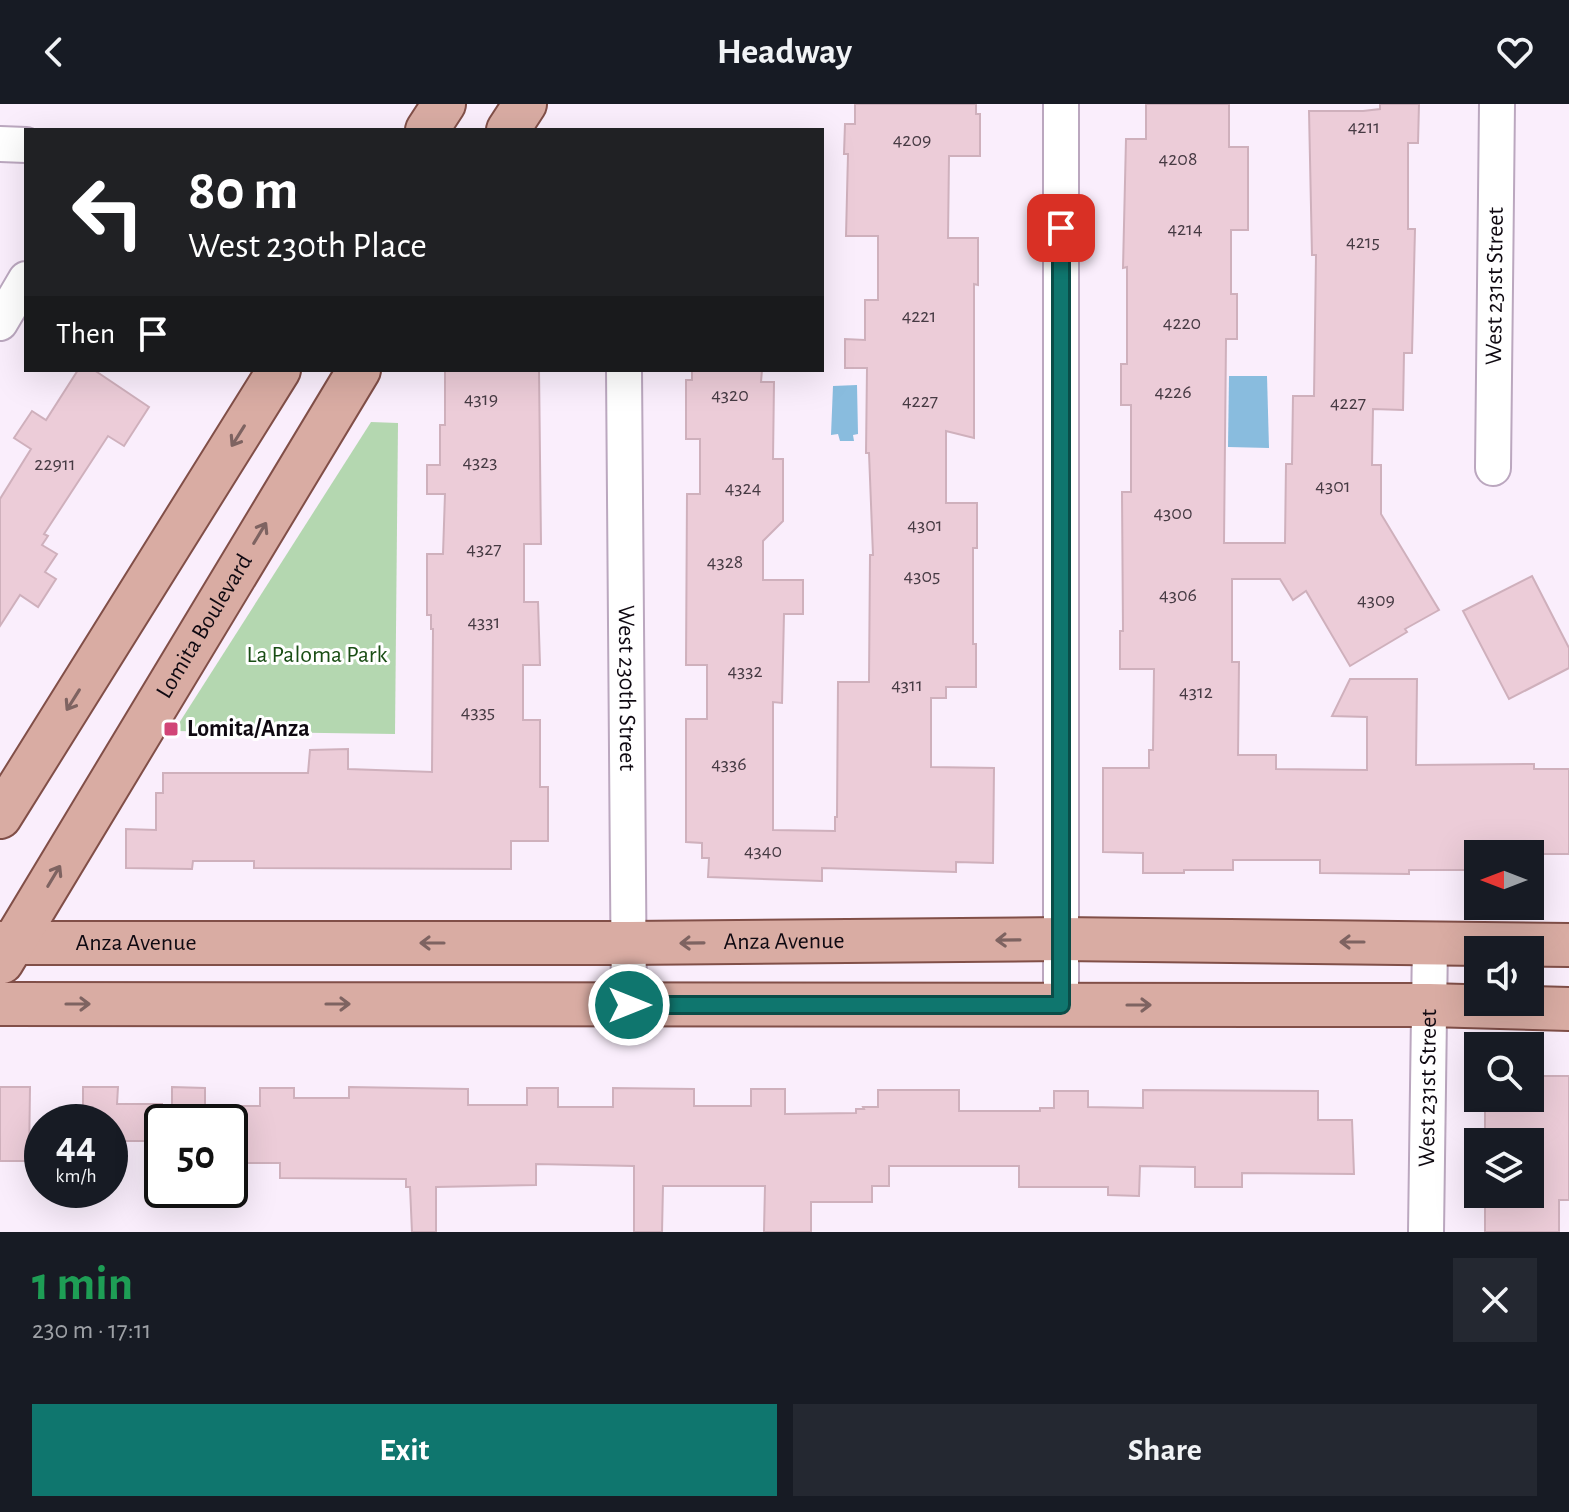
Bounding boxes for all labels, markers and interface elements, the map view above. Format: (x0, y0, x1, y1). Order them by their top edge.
icon: back (32, 30, 76, 74)
icon: heart (1493, 30, 1537, 74)
text: Headway (717, 34, 852, 70)
house number: 4211 (1348, 117, 1380, 137)
house number: 4209 (893, 130, 931, 150)
house number: 4208 (1159, 149, 1197, 169)
icon: left (56, 160, 160, 264)
text: 80 m (188, 163, 298, 219)
pin (1027, 194, 1095, 262)
icon: arrive (1039, 206, 1083, 250)
street label: West 231st Street (1482, 206, 1508, 365)
house number: 4214 (1167, 219, 1203, 239)
text: West 230th Place (188, 228, 427, 264)
house number: 4215 (1346, 232, 1380, 252)
house number: 4221 (902, 306, 936, 326)
icon: arrive (131, 312, 175, 356)
house number: 4220 (1163, 313, 1201, 333)
text: Then (56, 319, 115, 349)
house number: 4226 (1154, 382, 1192, 402)
house number: 4320 (711, 385, 749, 405)
house number: 4319 (464, 389, 498, 409)
house number: 4227 (902, 391, 938, 411)
house number: 4227 (1330, 393, 1366, 413)
one-way arrow (229, 424, 245, 447)
house number: 4323 (462, 452, 498, 472)
house number: 22911 (34, 454, 76, 474)
house number: 4301 (1315, 476, 1351, 496)
house number: 4324 (725, 478, 761, 498)
house number: 4300 (1154, 503, 1192, 523)
house number: 4301 (907, 515, 943, 535)
one-way arrow (252, 522, 268, 545)
house number: 4327 (466, 539, 502, 559)
street label: Lomita Boulevard (152, 550, 257, 703)
house number: 4328 (707, 552, 743, 572)
house number: 4305 (904, 566, 940, 586)
house number: 4306 (1159, 585, 1197, 605)
house number: 4309 (1357, 590, 1395, 610)
street label: West 230th Street (614, 605, 639, 771)
house number: 4331 (468, 612, 500, 632)
park label: La Paloma Park (246, 643, 388, 667)
house number: 4332 (727, 661, 763, 681)
house number: 4311 (891, 675, 923, 695)
house number: 4312 (1179, 682, 1213, 702)
one-way arrow (65, 689, 82, 711)
house number: 4335 (461, 702, 495, 722)
place label: Lomita/Anza (187, 717, 310, 741)
marker: Lomita/Anza (162, 720, 180, 738)
house number: 4336 (711, 754, 747, 774)
north arrow (1464, 840, 1544, 920)
map controls (1464, 840, 1544, 1208)
house number: 4340 (744, 841, 782, 861)
one-way arrow (47, 865, 63, 888)
street label: Anza Avenue (723, 929, 845, 954)
street label: Anza Avenue (76, 931, 197, 955)
one-way arrow (995, 932, 1022, 948)
one-way arrow (1339, 934, 1366, 950)
one-way arrow (419, 935, 446, 951)
one-way arrow (679, 935, 706, 951)
button: sound (1464, 936, 1544, 1016)
position arrow (587, 963, 671, 1047)
one-way arrow (64, 996, 91, 1012)
one-way arrow (324, 996, 351, 1012)
one-way arrow (1125, 997, 1152, 1013)
street label: West 231st Street (1415, 1008, 1441, 1167)
button: search (1464, 1032, 1544, 1112)
speed limit sign: 50 (144, 1104, 248, 1208)
text: 44 (56, 1126, 96, 1166)
button: layers (1464, 1128, 1544, 1208)
text: km/h (55, 1166, 97, 1186)
button: close (1453, 1258, 1537, 1342)
text: 1 min (32, 1261, 133, 1309)
text: 230 m · 17:11 (32, 1317, 152, 1343)
button: Exit (32, 1404, 777, 1496)
button: Share (793, 1404, 1537, 1496)

